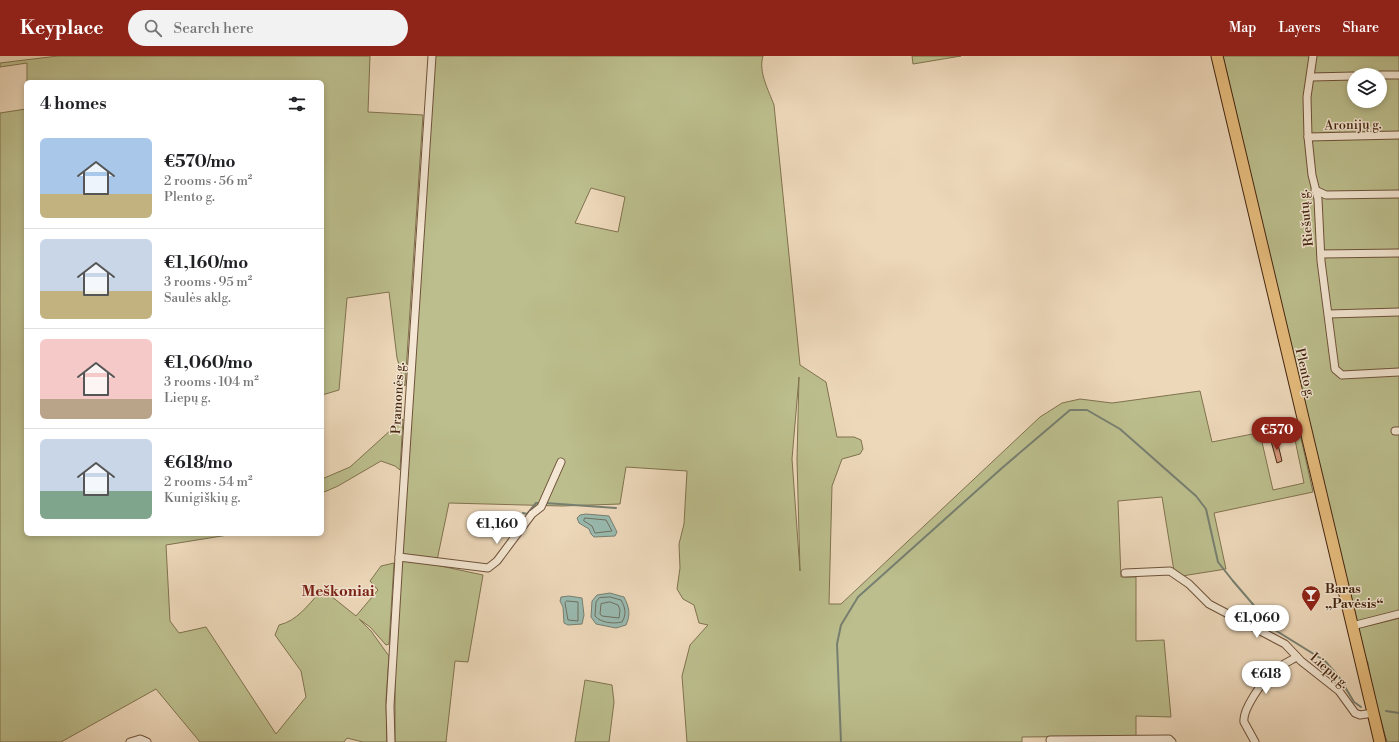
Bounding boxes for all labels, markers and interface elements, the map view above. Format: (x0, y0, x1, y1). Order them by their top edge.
search box (128, 10, 408, 46)
text: Keyplace (20, 16, 104, 40)
icon: search (142, 17, 164, 39)
text: Search here (174, 19, 254, 38)
text: Map (1229, 19, 1256, 37)
text: Layers (1278, 19, 1321, 37)
text: Share (1343, 19, 1379, 37)
map controls (1347, 68, 1387, 108)
button: layers (1347, 68, 1387, 108)
text: 4 homes (40, 93, 107, 115)
icon: filters (286, 93, 308, 115)
street label: Aronijų g. (1323, 116, 1382, 134)
text: €570/mo (164, 151, 236, 173)
icon: home (72, 154, 120, 202)
text: 2 rooms · 56 m² (164, 173, 252, 189)
text: Plento g. (164, 189, 215, 205)
street label: Riešutų g. (1295, 189, 1317, 247)
text: €1,160/mo (164, 252, 248, 274)
icon: home (72, 255, 120, 303)
text: 3 rooms · 95 m² (164, 274, 252, 290)
text: Saulės aklg. (164, 290, 231, 306)
street label: Plento g. (1291, 347, 1319, 400)
text: €1,060/mo (164, 352, 253, 374)
icon: home (72, 355, 120, 403)
street label: Pramonės g. (388, 362, 408, 434)
text: 3 rooms · 104 m² (164, 374, 259, 390)
text: Liepų g. (164, 390, 211, 406)
pin: €570 (1253, 417, 1301, 451)
text: €570 (1261, 422, 1293, 438)
text: €618/mo (164, 452, 233, 474)
icon: home (72, 455, 120, 503)
text: 2 rooms · 54 m² (164, 474, 253, 490)
text: Kunigiškių g. (164, 490, 241, 506)
pin: €1,160 (464, 511, 530, 545)
text: €1,160 (476, 516, 518, 532)
place label: Baras „Pavėsis“ (1325, 581, 1384, 612)
district label: Meškoniai (301, 582, 375, 601)
bar icon: Baras „Pavėsis“ (1300, 584, 1322, 612)
pin: €1,060 (1224, 605, 1290, 639)
text: €1,060 (1234, 610, 1280, 626)
street label: Liepų g. (1307, 649, 1352, 692)
pin: €618 (1242, 661, 1290, 695)
text: €618 (1251, 666, 1281, 682)

